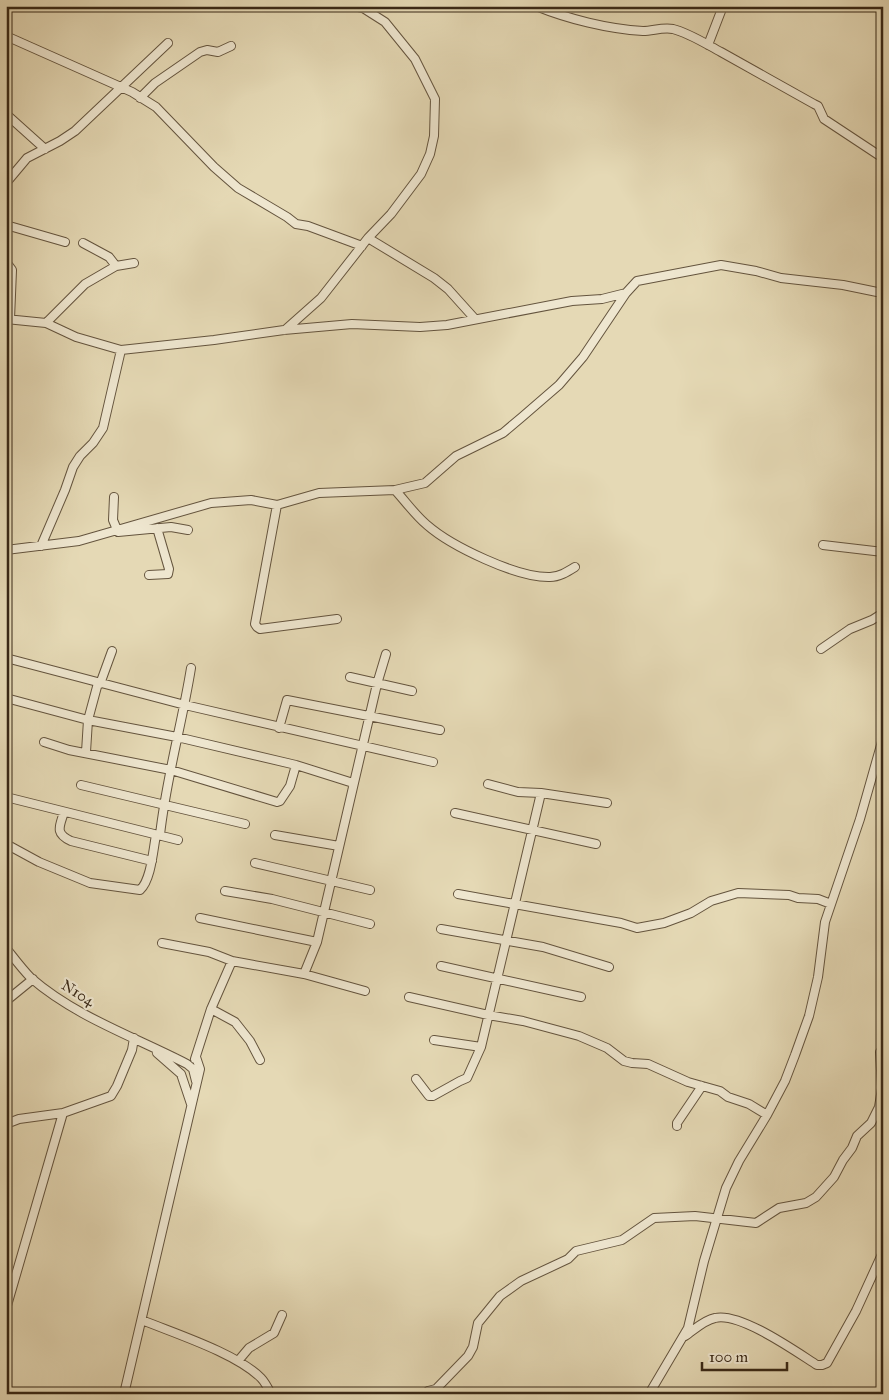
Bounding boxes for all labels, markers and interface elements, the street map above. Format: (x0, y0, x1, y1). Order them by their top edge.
street label: N104 (58, 976, 98, 1010)
scale bar (702, 1340, 786, 1372)
text: 100 m (709, 1348, 749, 1366)

